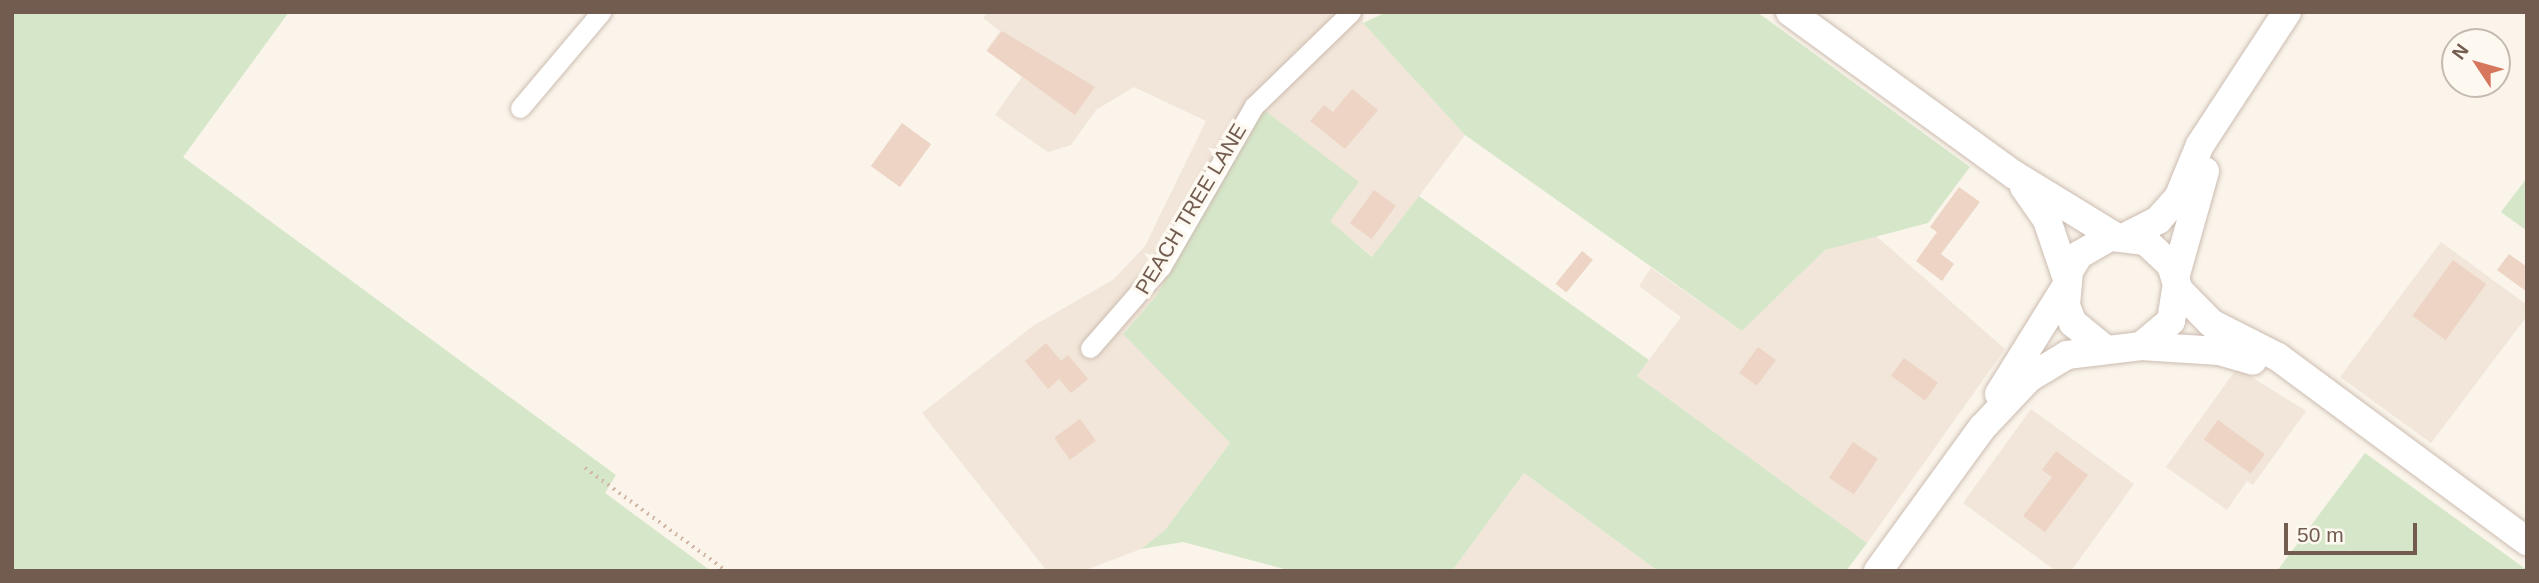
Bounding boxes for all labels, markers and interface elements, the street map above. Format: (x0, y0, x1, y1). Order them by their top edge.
north arrow (2441, 28, 2511, 98)
text: N (2448, 40, 2473, 63)
street label: PEACH TREE LANE (1130, 119, 1252, 299)
scale bar (2287, 510, 2420, 554)
text: 50 m (2297, 523, 2344, 546)

